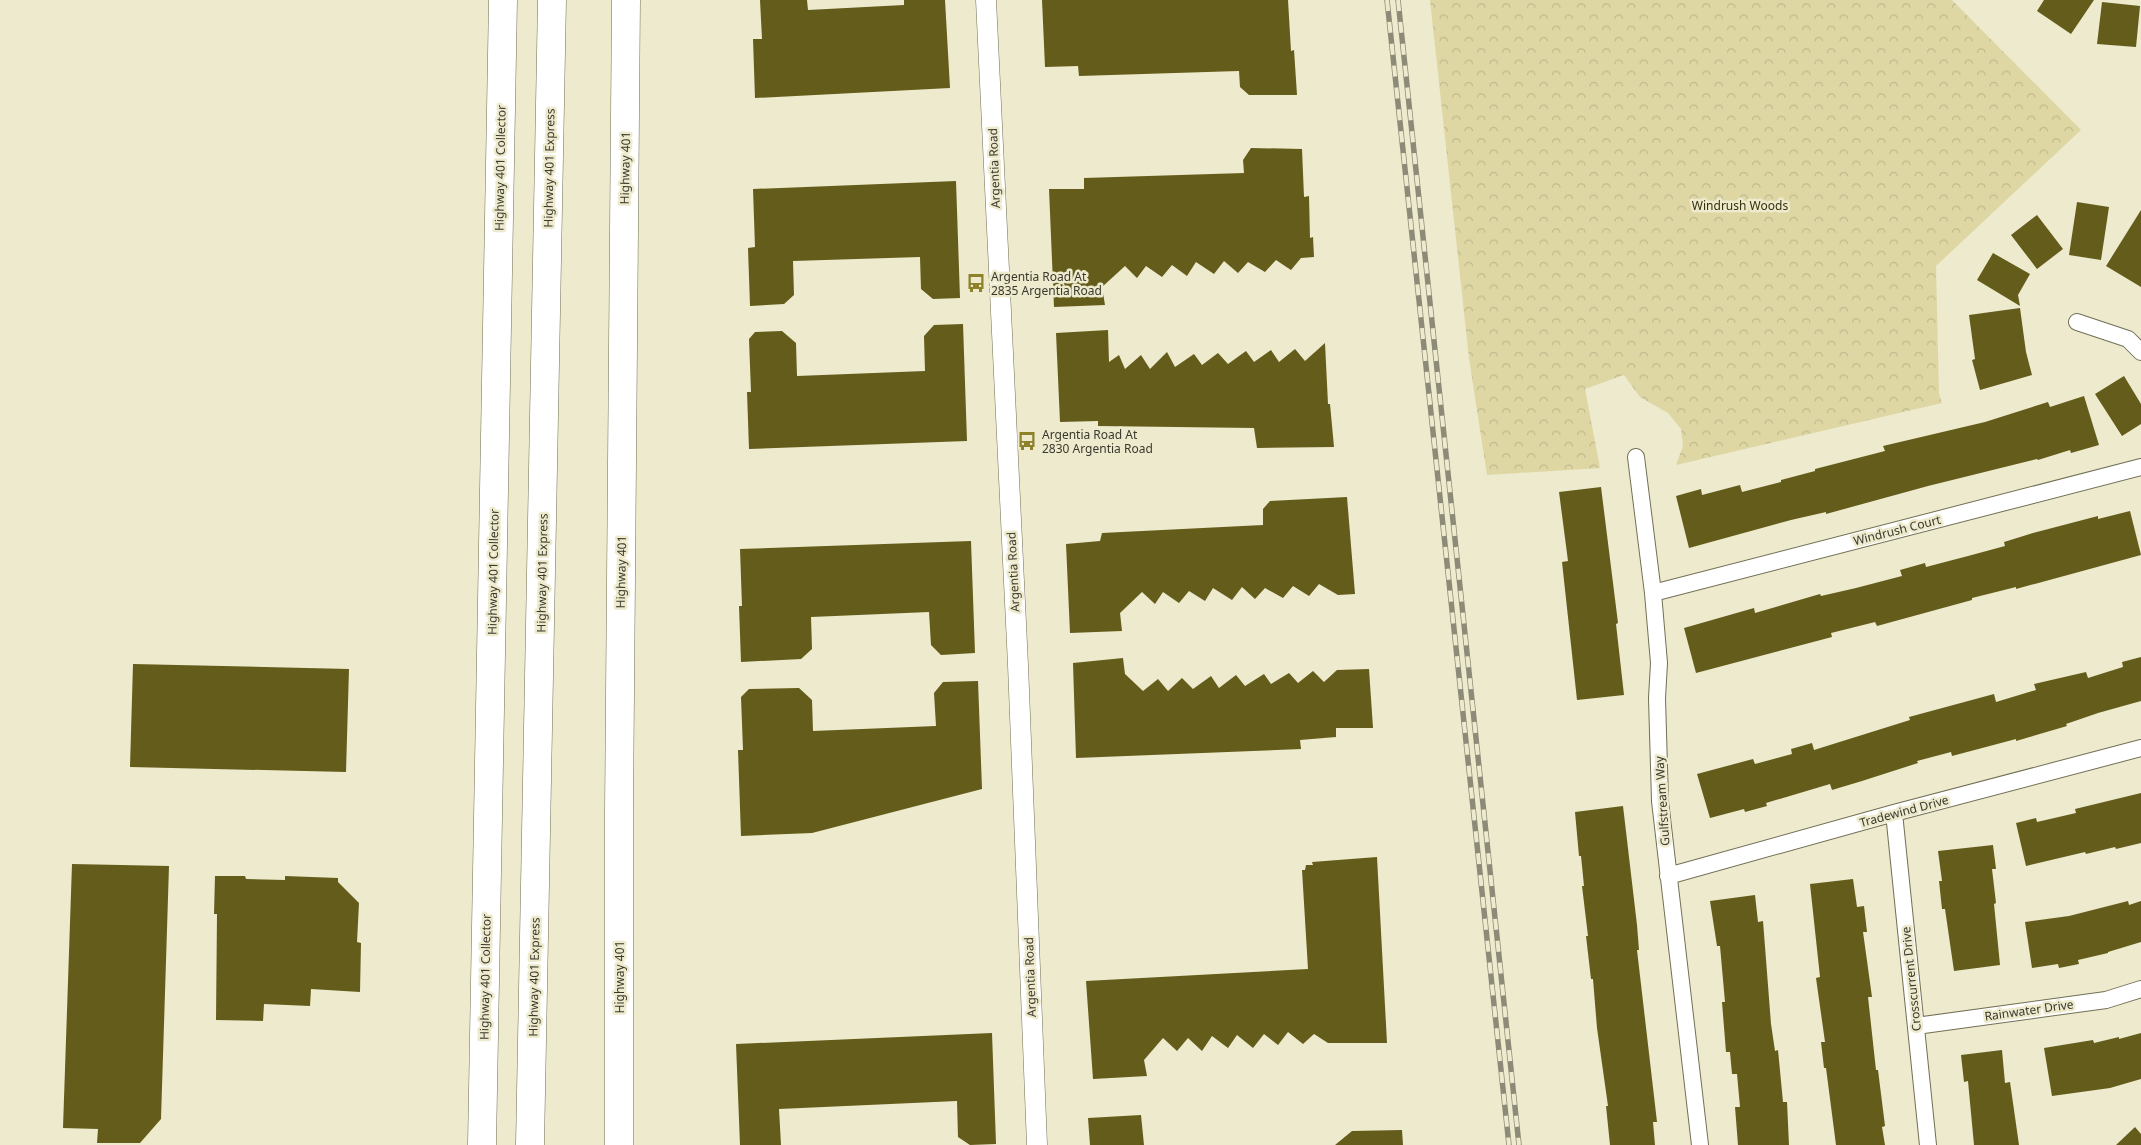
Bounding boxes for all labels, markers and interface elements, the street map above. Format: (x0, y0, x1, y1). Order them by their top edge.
street label: Highway 401 Collector (490, 105, 510, 231)
street label: Highway 401 Express (539, 108, 559, 228)
street label: Argentia Road (984, 128, 1004, 208)
street label: Highway 401 (616, 131, 634, 205)
park label: Windrush Woods (1692, 197, 1788, 214)
place label: Argentia Road At 2835 Argentia Road (991, 268, 1102, 299)
bus stop icon: Argentia Road At 2835 Argentia Road (965, 272, 987, 294)
place label: Argentia Road At 2830 Argentia Road (1042, 426, 1153, 457)
bus stop icon: Argentia Road At 2830 Argentia Road (1016, 430, 1038, 452)
street label: Highway 401 Collector (483, 509, 503, 635)
street label: Windrush Court (1852, 511, 1943, 549)
street label: Highway 401 Express (532, 513, 552, 633)
street label: Argentia Road (1002, 532, 1024, 612)
street label: Highway 401 (612, 535, 630, 609)
street label: Gulfstream Way (1650, 755, 1674, 846)
street label: Tradewind Drive (1858, 791, 1951, 831)
street label: Highway 401 Collector (475, 914, 495, 1040)
street label: Highway 401 Express (524, 917, 544, 1037)
street label: Crosscurrent Drive (1897, 926, 1925, 1032)
street label: Argentia Road (1020, 937, 1040, 1017)
street label: Highway 401 (611, 941, 628, 1013)
street label: Rainwater Drive (1983, 995, 2075, 1025)

